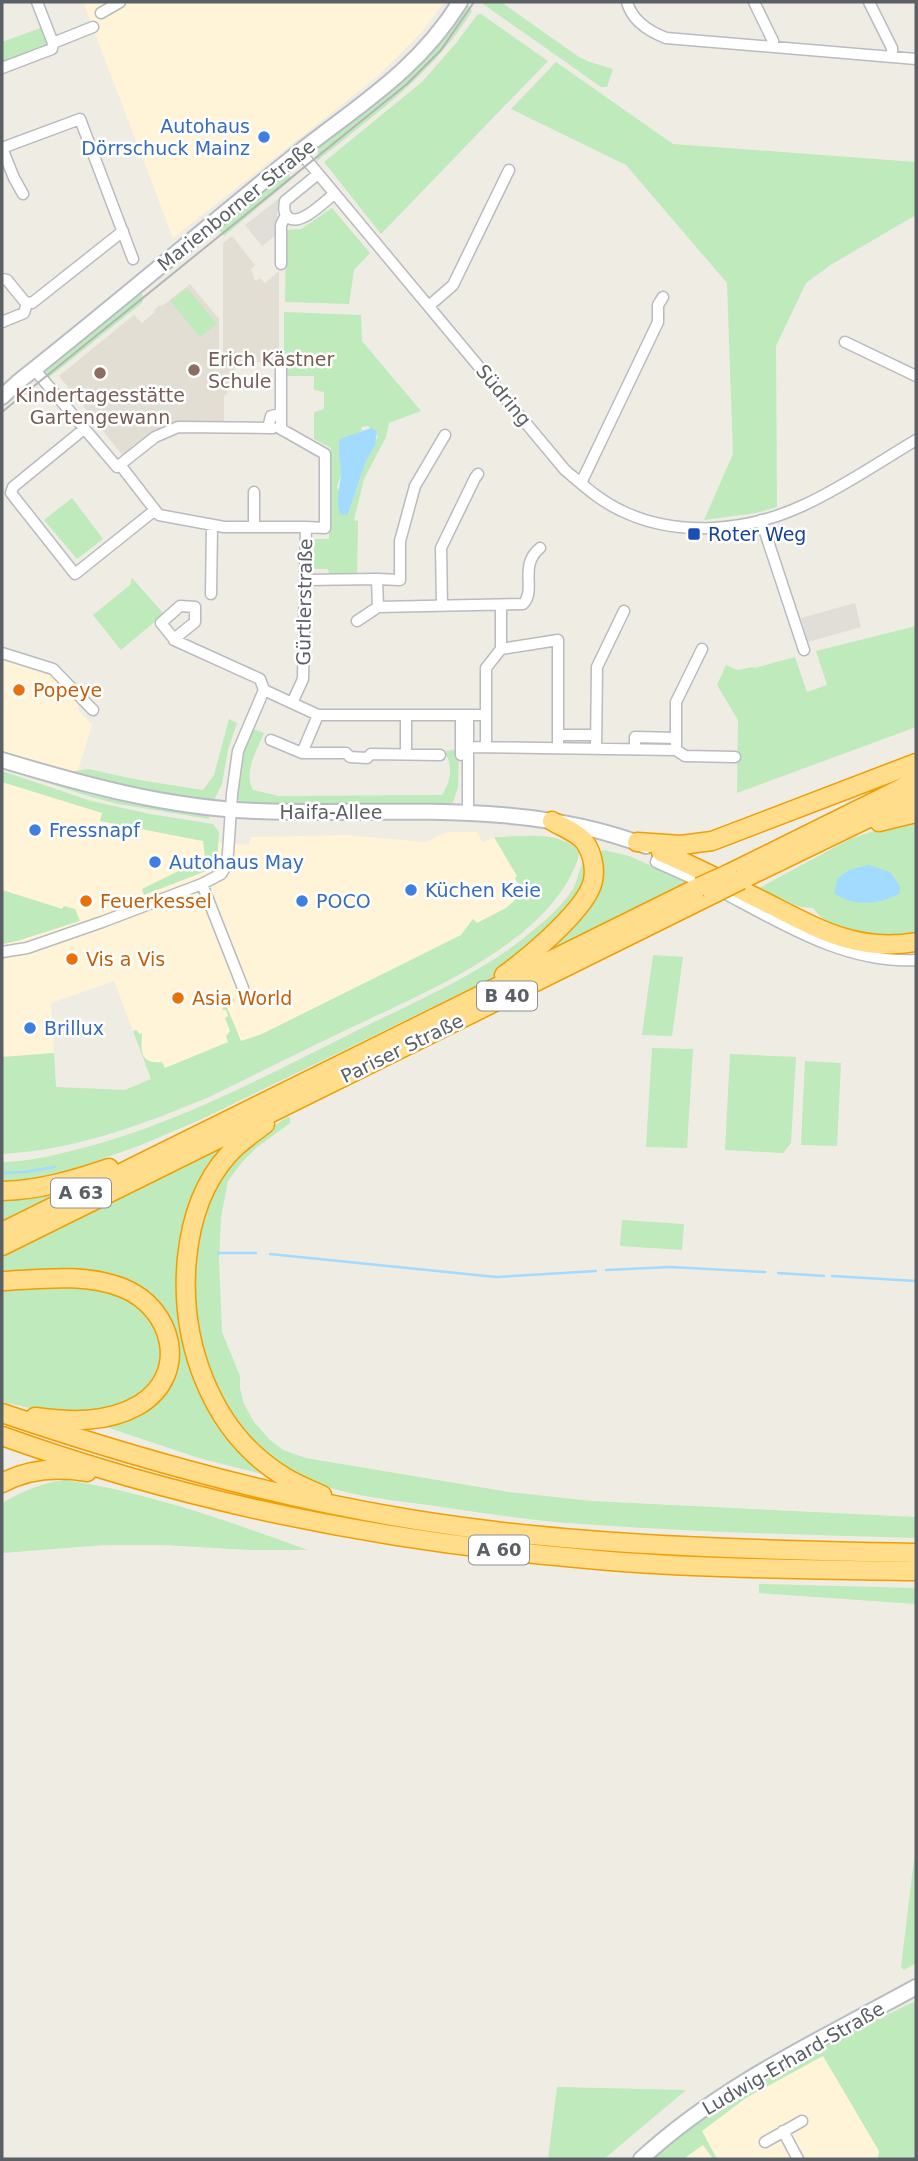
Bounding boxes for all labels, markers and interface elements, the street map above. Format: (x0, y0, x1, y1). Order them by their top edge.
place label: Autohaus Dörrschuck Mainz (81, 115, 250, 159)
marker: Autohaus Dörrschuck Mainz (256, 129, 272, 145)
street label: Marienborner Straße (153, 135, 319, 275)
place label: Erich Kästner Schule (208, 348, 334, 392)
street label: Südring (472, 360, 536, 430)
marker: Erich Kästner Schule (186, 362, 202, 378)
marker: Kindertagesstätte Gartengewann (92, 365, 108, 381)
place label: Kindertagesstätte Gartengewann (15, 384, 185, 428)
place label: Roter Weg (708, 523, 806, 545)
marker: Roter Weg (686, 526, 702, 542)
street label: Gürtlerstraße (292, 538, 316, 666)
place label: Popeye (33, 679, 102, 701)
marker: Popeye (11, 682, 27, 698)
street label: Haifa-Allee (280, 801, 382, 823)
place label: Fressnapf (49, 819, 141, 841)
marker: Fressnapf (27, 822, 43, 838)
place label: Autohaus May (169, 851, 304, 873)
marker: Autohaus May (147, 854, 163, 870)
place label: Küchen Keie (425, 879, 541, 901)
marker: Küchen Keie (403, 882, 419, 898)
place label: Feuerkessel (100, 890, 212, 912)
place label: POCO (316, 890, 371, 912)
marker: Feuerkessel (78, 893, 94, 909)
marker: POCO (294, 893, 310, 909)
place label: Vis a Vis (86, 948, 165, 970)
marker: Vis a Vis (64, 951, 80, 967)
road number: B 40 (477, 981, 537, 1010)
place label: Asia World (192, 987, 292, 1009)
marker: Asia World (170, 990, 186, 1006)
street label: Pariser Straße (337, 1009, 467, 1087)
place label: Brillux (44, 1017, 104, 1039)
marker: Brillux (22, 1020, 38, 1036)
road number: A 63 (51, 1178, 111, 1208)
road number: A 60 (469, 1535, 529, 1564)
street label: Ludwig-Erhard-Straße (698, 1997, 888, 2119)

